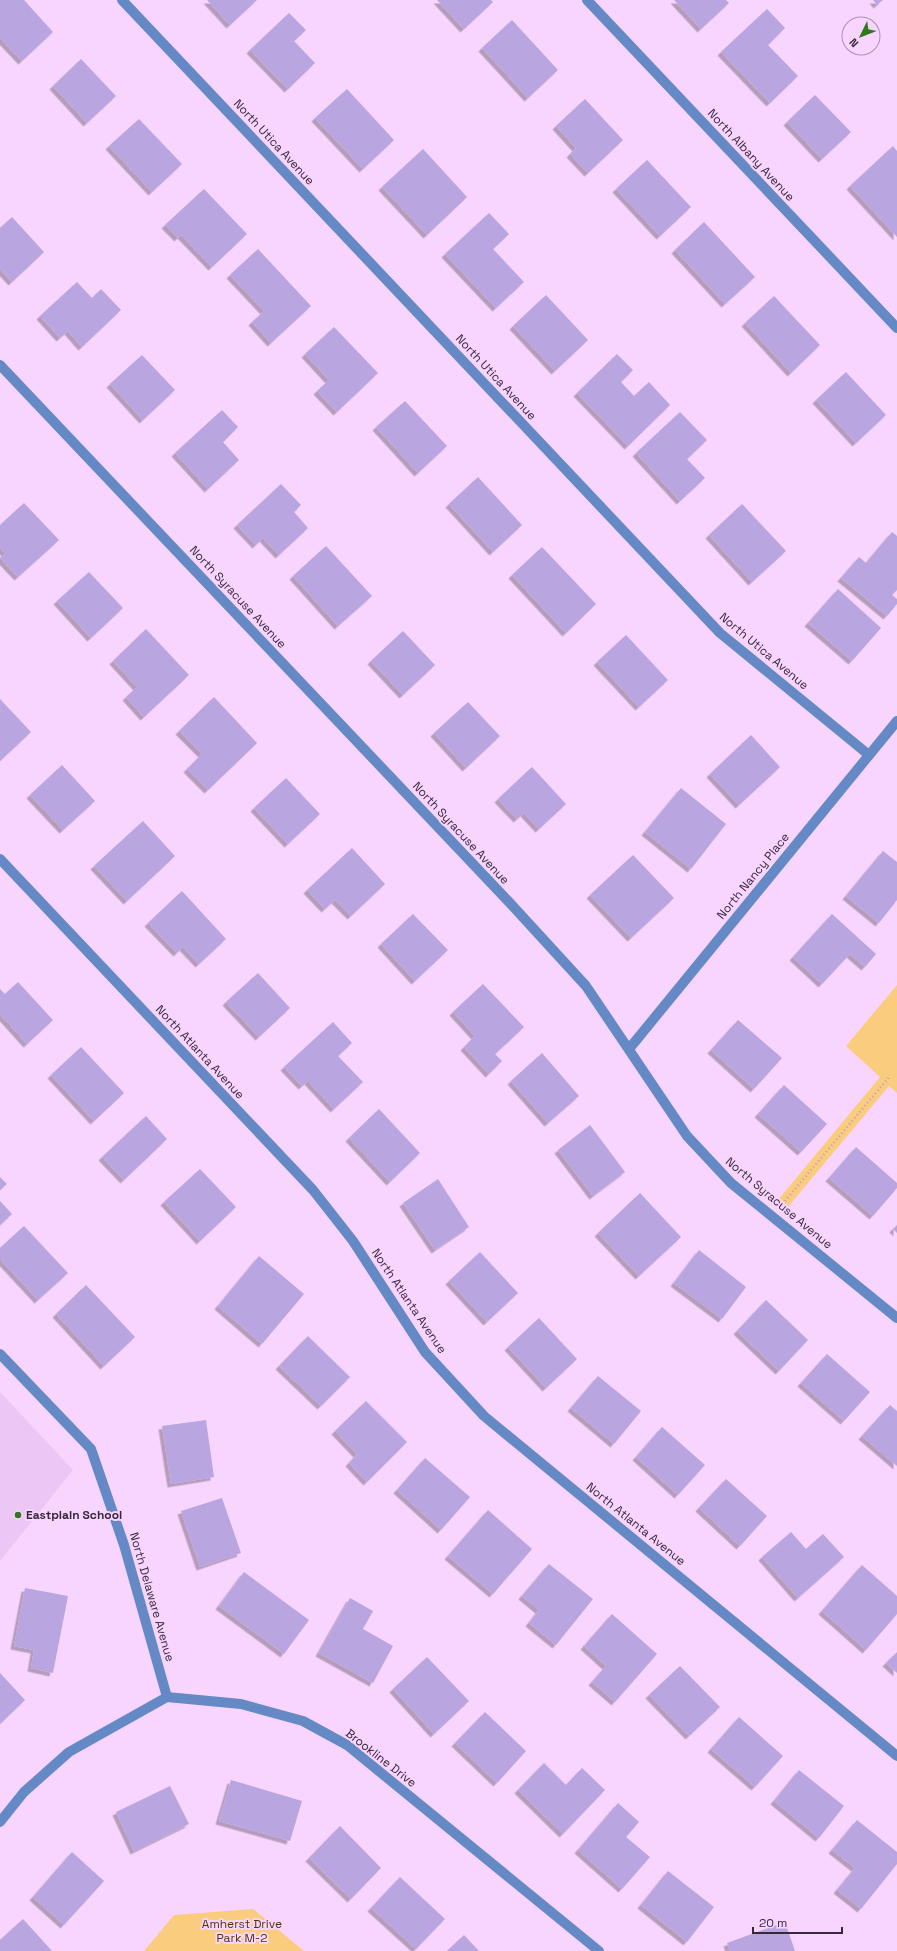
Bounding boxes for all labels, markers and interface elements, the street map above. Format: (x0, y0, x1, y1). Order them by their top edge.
north arrow (841, 16, 881, 56)
text: N (846, 35, 861, 50)
street label: North Utica Avenue (230, 96, 318, 188)
street label: North Albany Avenue (704, 105, 798, 205)
street label: North Utica Avenue (452, 331, 540, 423)
street label: North Syracuse Avenue (186, 542, 290, 652)
street label: North Utica Avenue (716, 609, 812, 693)
street label: North Syracuse Avenue (409, 778, 513, 888)
street label: North Nancy Place (713, 829, 793, 923)
street label: North Atlanta Avenue (152, 1001, 248, 1103)
street label: North Syracuse Avenue (722, 1154, 836, 1252)
street label: North Atlanta Avenue (368, 1245, 450, 1357)
street label: North Atlanta Avenue (583, 1479, 689, 1569)
place label: Eastplain School (26, 1507, 122, 1523)
marker: Eastplain School (13, 1510, 23, 1520)
street label: North Delaware Avenue (126, 1530, 178, 1664)
street label: Brookline Drive (342, 1725, 420, 1791)
scale bar (753, 1909, 842, 1935)
text: 20 m (759, 1915, 787, 1931)
park label: Amherst Drive Park M-2 (202, 1916, 282, 1946)

